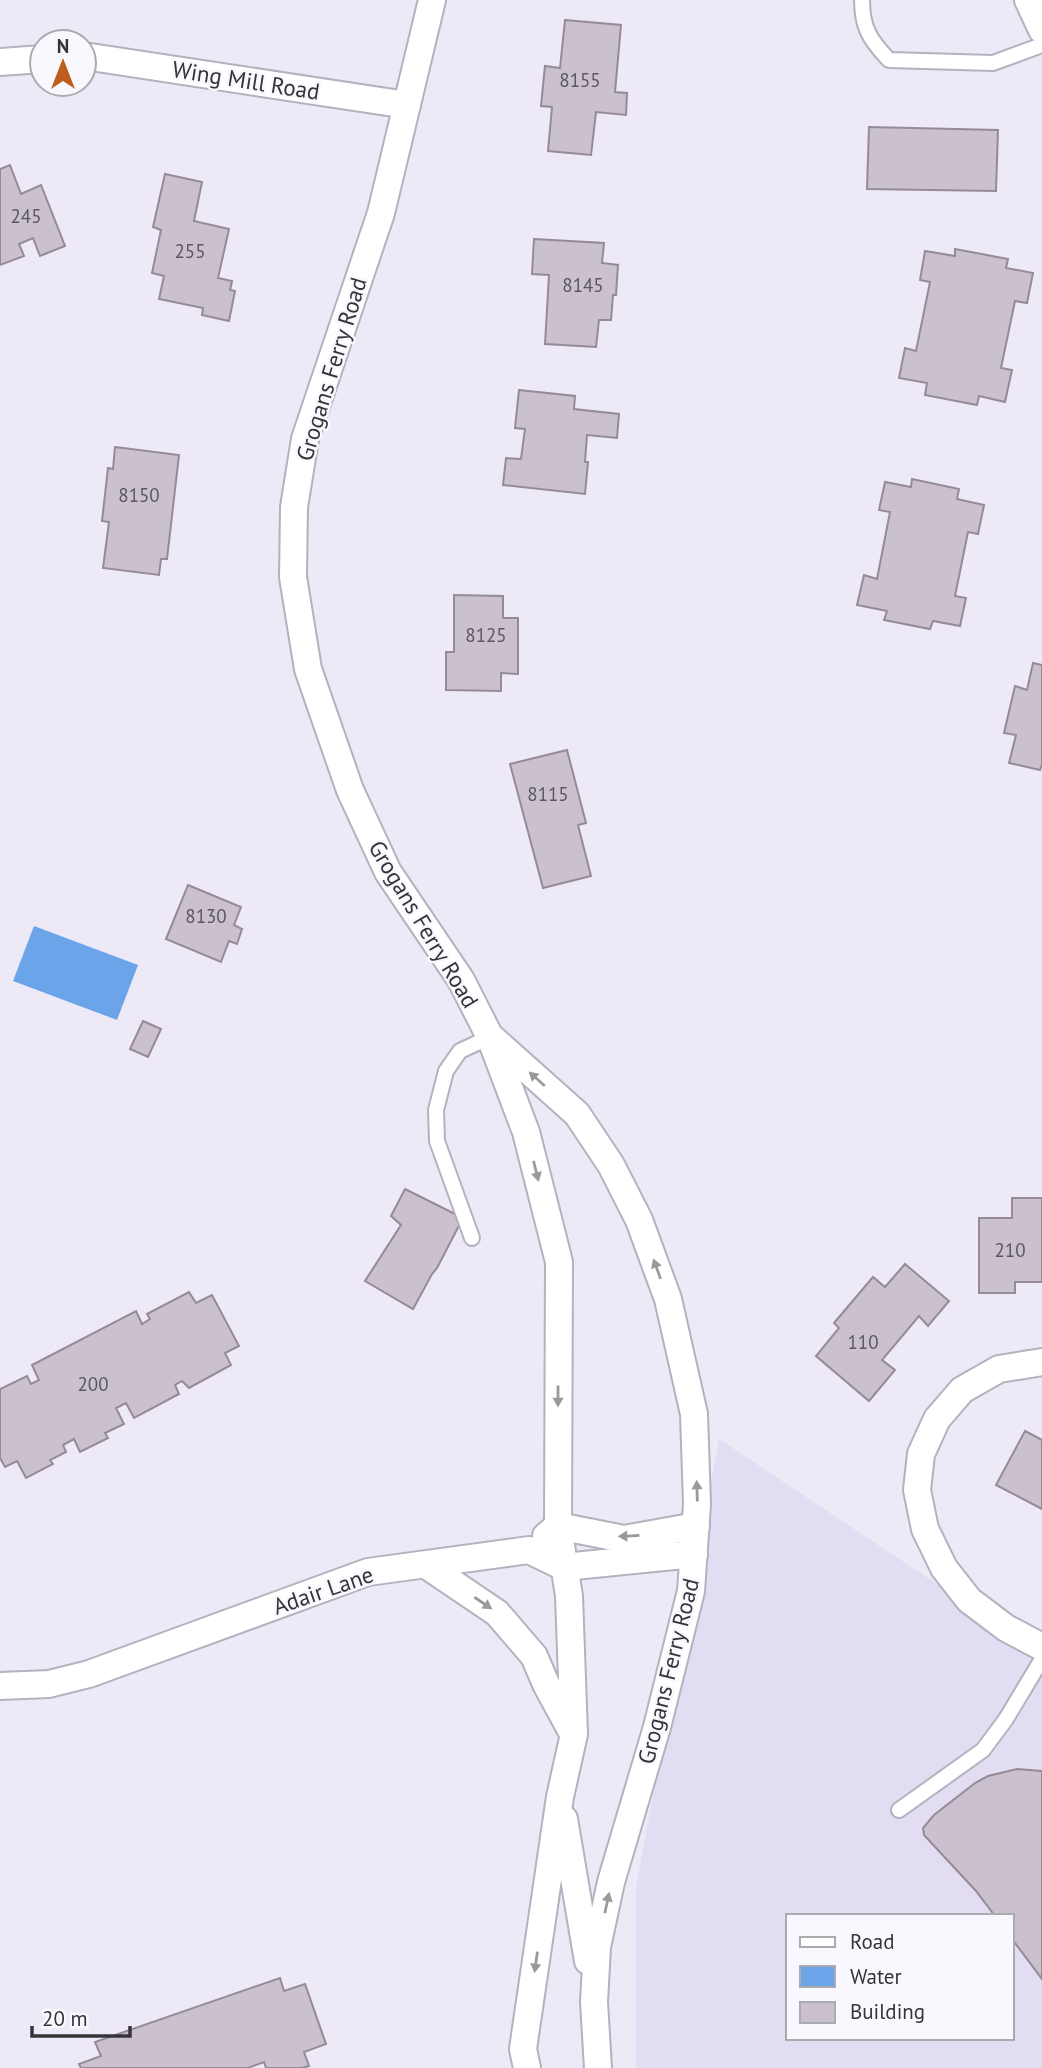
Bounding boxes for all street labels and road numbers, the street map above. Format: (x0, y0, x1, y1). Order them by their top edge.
street label: Wing Mill Road (170, 54, 322, 106)
street label: Grogans Ferry Road (289, 274, 373, 464)
street label: Grogans Ferry Road (363, 835, 485, 1013)
street label: Adair Lane (269, 1559, 377, 1621)
street label: Grogans Ferry Road (631, 1575, 705, 1767)

